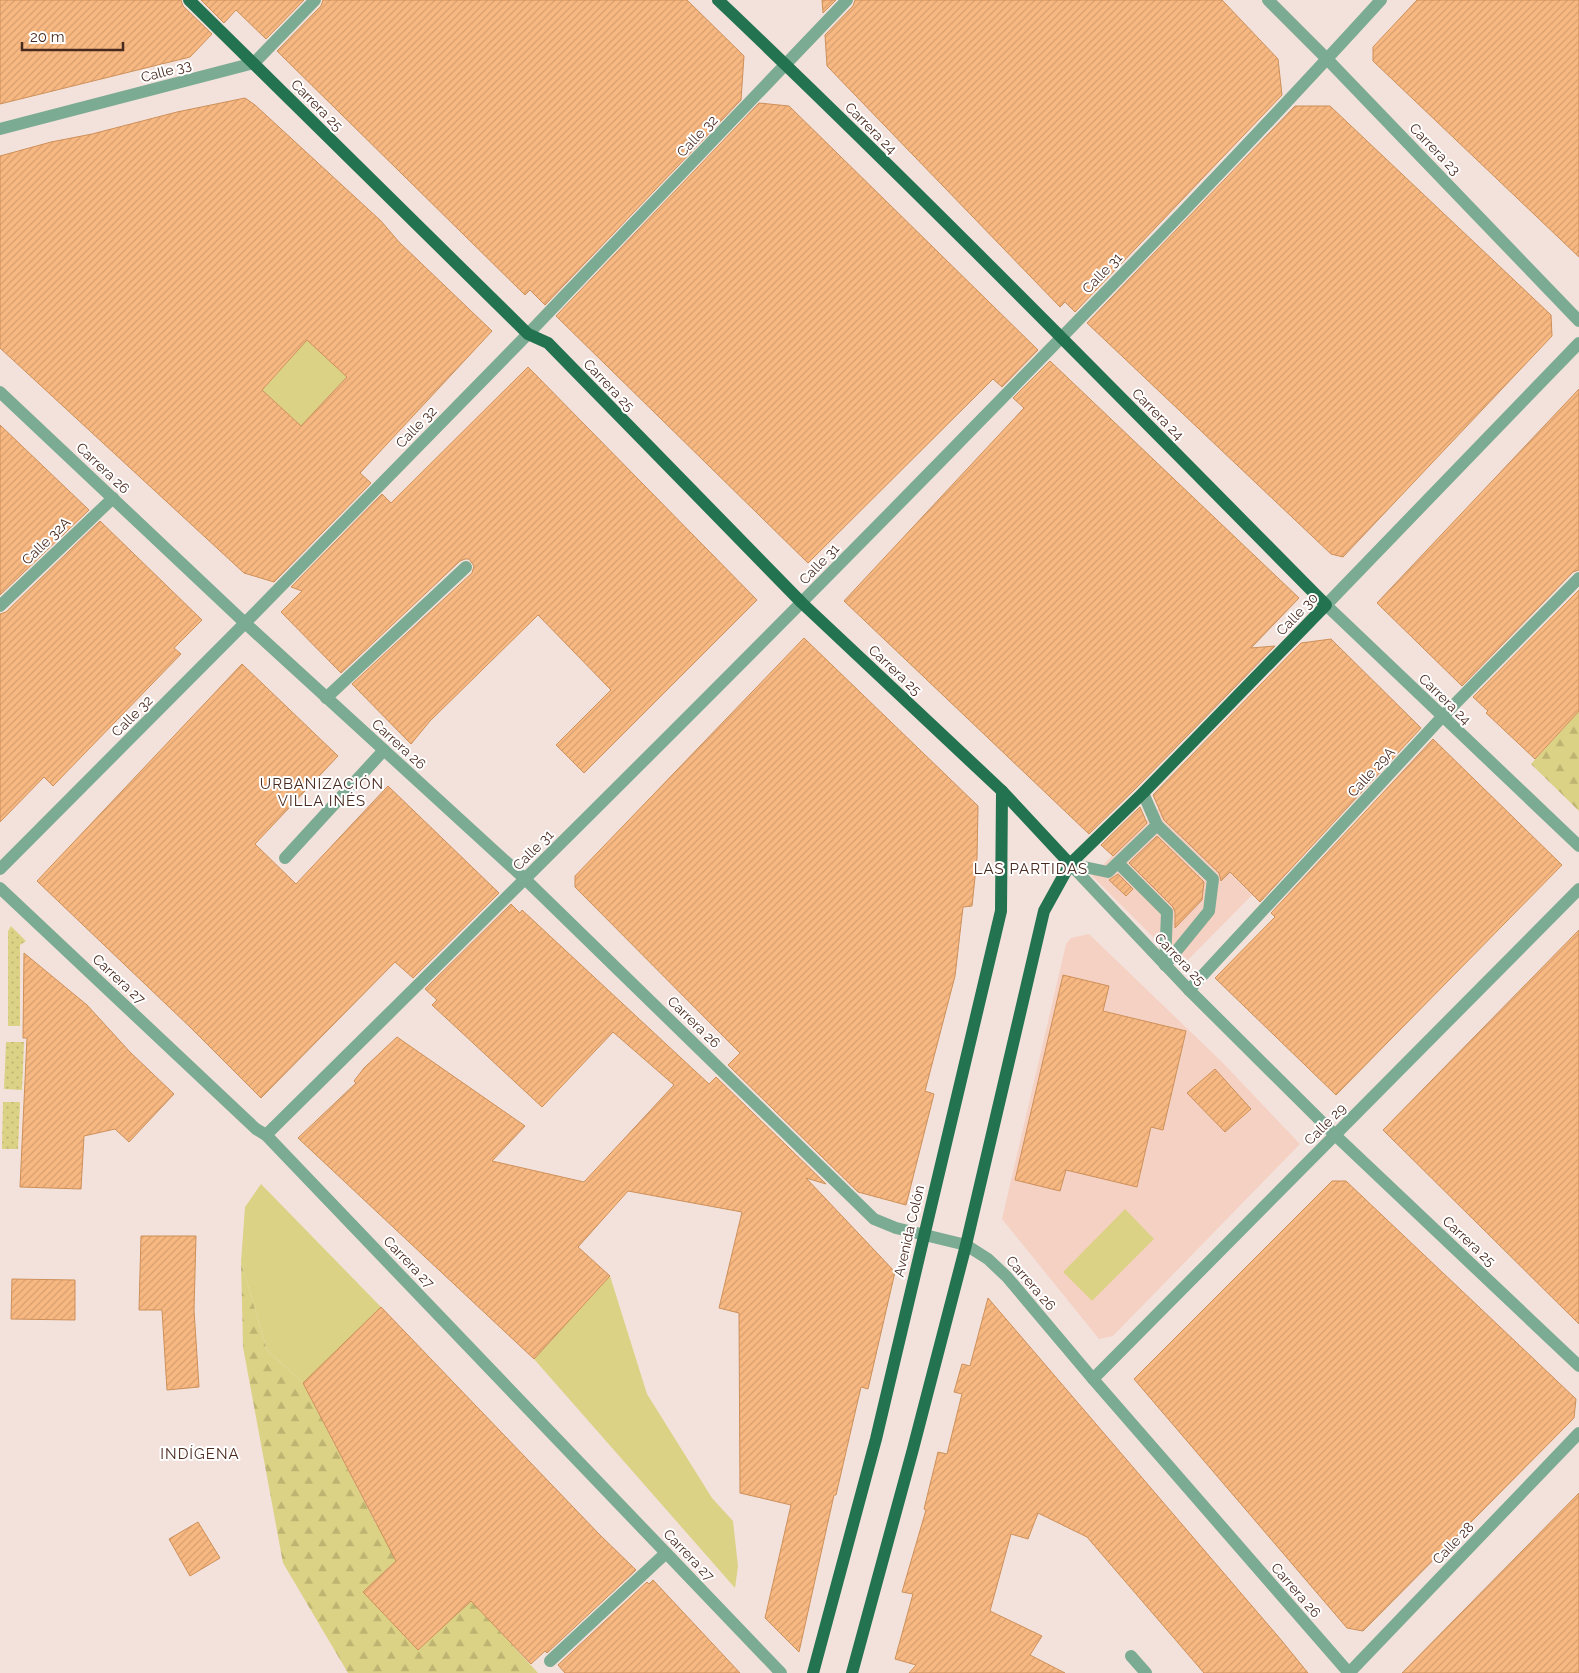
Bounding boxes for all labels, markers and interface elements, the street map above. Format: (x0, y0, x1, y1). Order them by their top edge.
scale bar (22, 20, 124, 52)
text: 20 m (30, 28, 65, 46)
street label: Calle 33 (139, 57, 193, 85)
street label: Carrera 25 (288, 76, 346, 134)
street label: Carrera 24 (842, 99, 900, 157)
street label: Calle 32 (673, 112, 721, 160)
street label: Carrera 23 (1406, 120, 1464, 178)
street label: Calle 31 (1079, 249, 1125, 297)
street label: Carrera 25 (580, 356, 638, 415)
street label: Carrera 24 (1129, 385, 1187, 443)
street label: Calle 32 (392, 403, 440, 451)
street label: Carrera 26 (73, 439, 133, 497)
street label: Calle 32A (19, 514, 74, 568)
street label: Calle 31 (796, 540, 842, 588)
street label: Calle 30 (1273, 589, 1321, 639)
street label: Carrera 25 (865, 642, 925, 699)
street label: Carrera 24 (1416, 670, 1475, 728)
street label: Calle 32 (108, 692, 156, 740)
street label: Carrera 26 (369, 716, 429, 772)
street label: Calle 29A (1344, 744, 1398, 800)
district label: URBANIZACIÓN VILLA INÉS (260, 775, 384, 810)
street label: Calle 31 (510, 827, 556, 873)
district label: LAS PARTIDAS (974, 860, 1088, 878)
street label: Carrera 25 (1151, 930, 1209, 989)
street label: Carrera 27 (89, 951, 149, 1008)
street label: Carrera 26 (664, 993, 724, 1051)
street label: Calle 29 (1301, 1100, 1349, 1148)
street label: Avenida Colón (891, 1184, 927, 1278)
street label: Carrera 25 (1439, 1213, 1499, 1270)
street label: Carrera 27 (380, 1233, 438, 1292)
street label: Carrera 26 (1003, 1253, 1059, 1313)
district label: INDÍGENA (160, 1445, 240, 1463)
street label: Calle 28 (1429, 1519, 1477, 1567)
street label: Carrera 27 (660, 1526, 718, 1585)
street label: Carrera 26 (1268, 1560, 1324, 1620)

